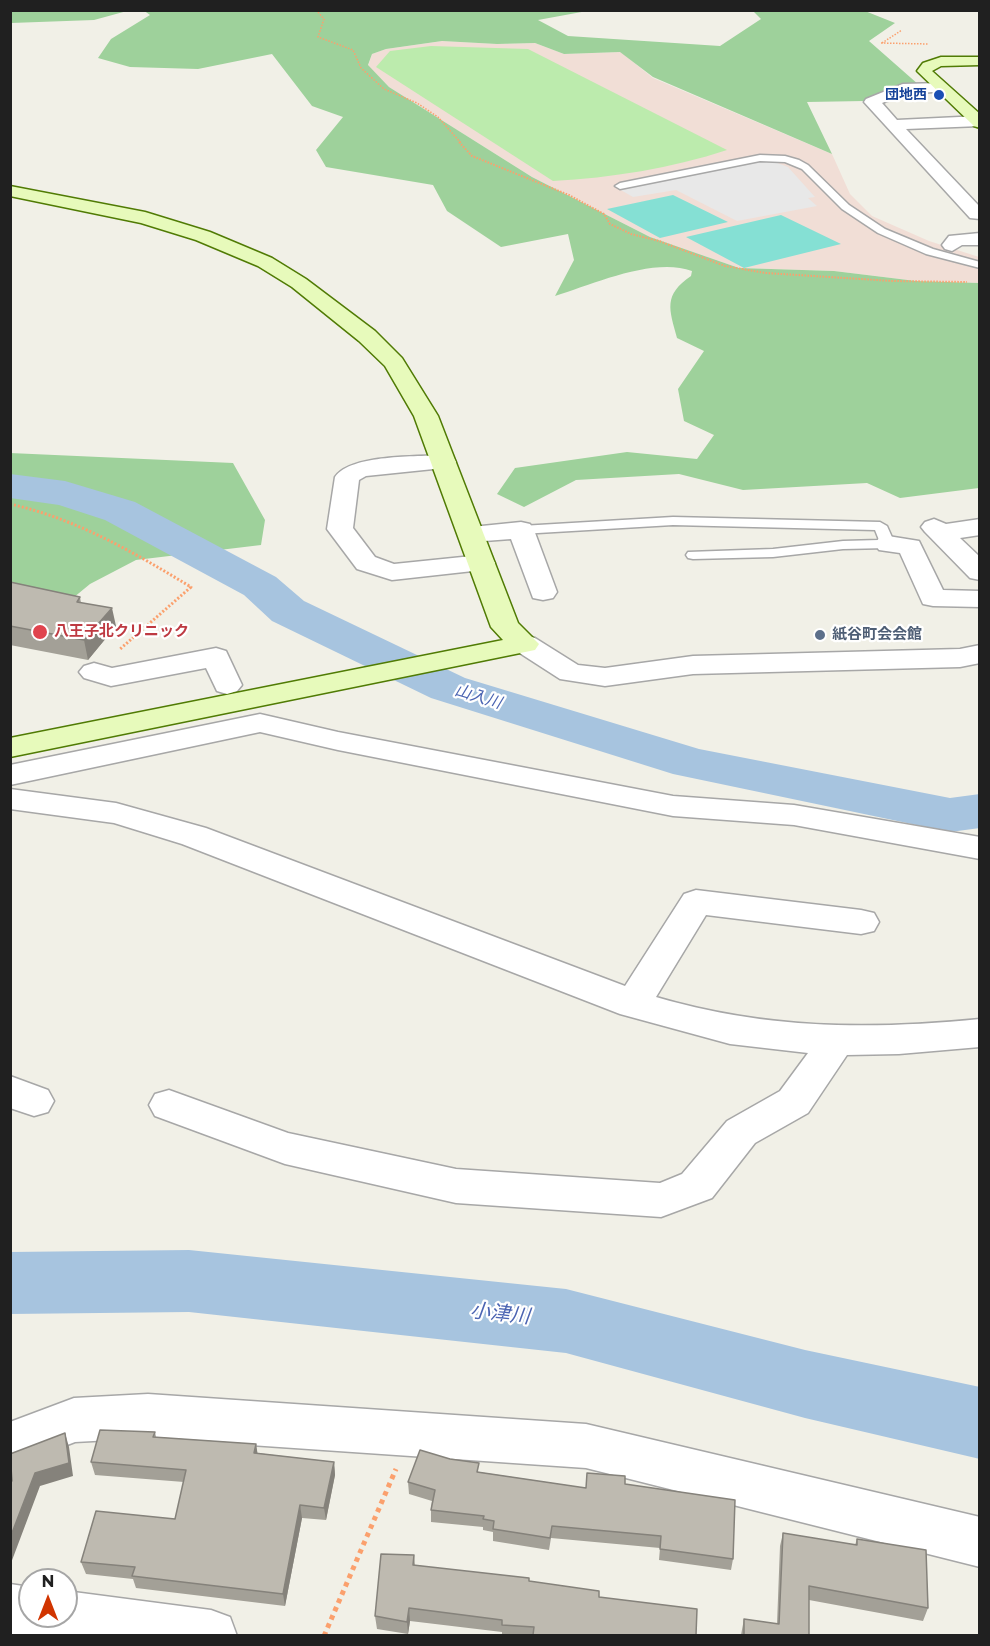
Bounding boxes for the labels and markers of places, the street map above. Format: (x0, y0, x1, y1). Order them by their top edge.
place label: 団地西 (885, 87, 927, 103)
marker: 団地西 (932, 88, 946, 102)
marker: 八王子北クリニック (31, 623, 49, 641)
place label: 八王子北クリニック (54, 623, 189, 641)
place label: 紙谷町会会館 (832, 626, 922, 644)
marker: 紙谷町会会館 (813, 628, 827, 642)

